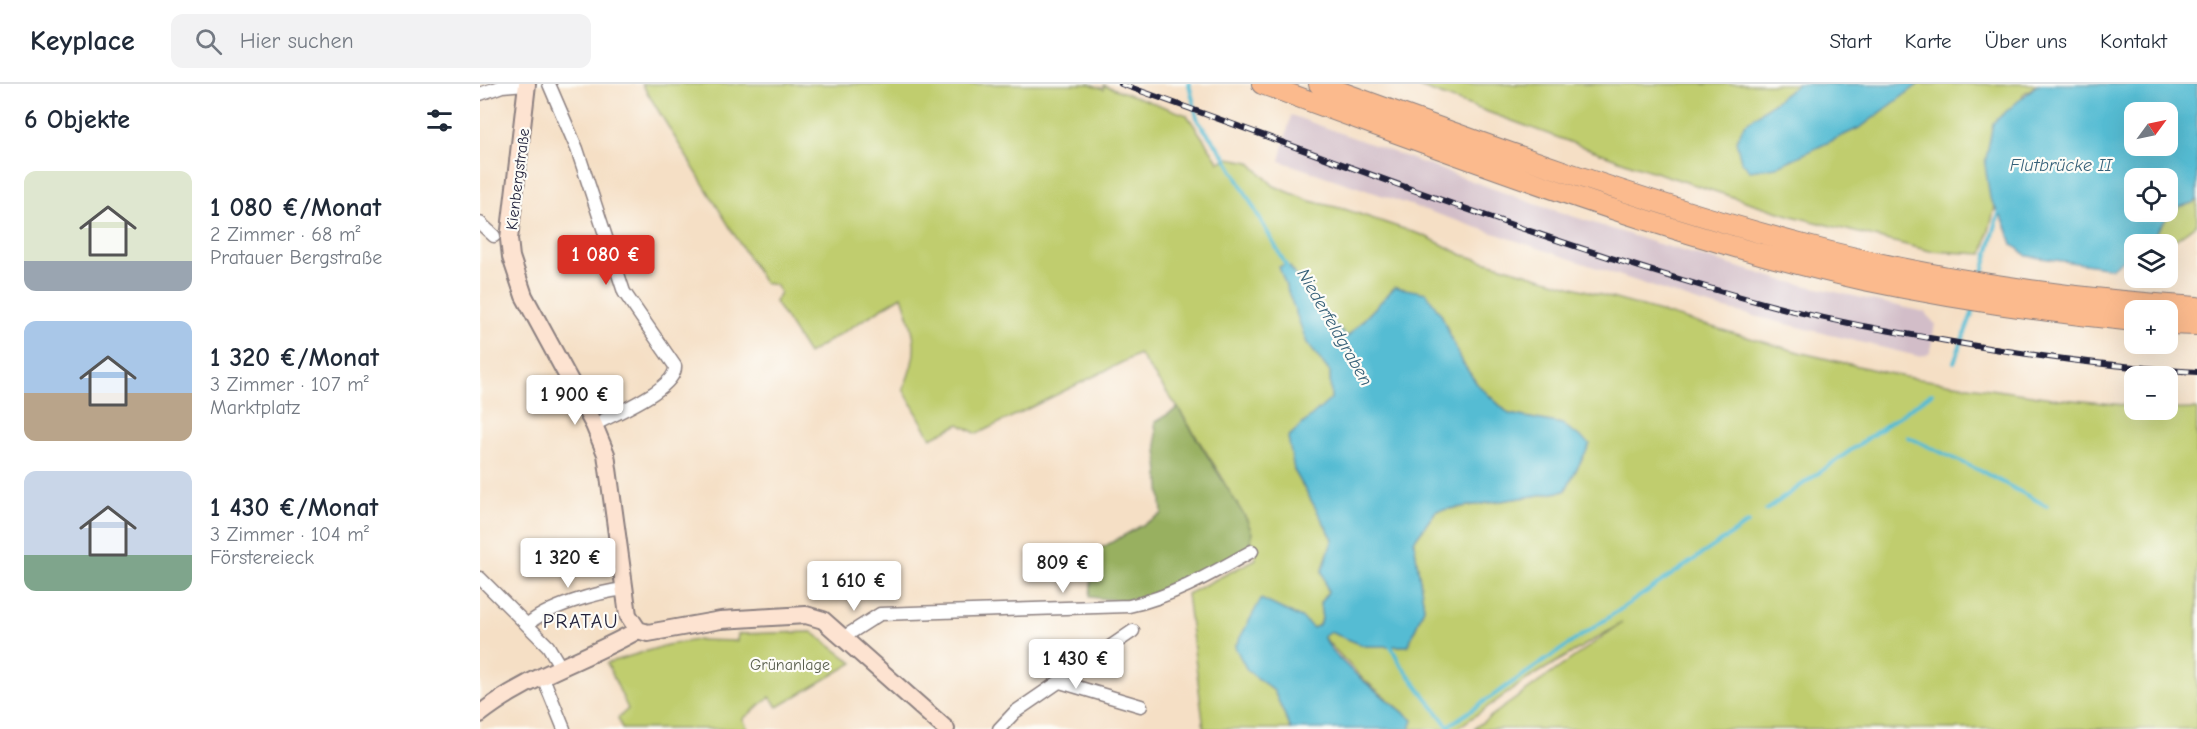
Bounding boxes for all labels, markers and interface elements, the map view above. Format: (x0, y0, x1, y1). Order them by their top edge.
search box (171, 14, 591, 68)
text: Keyplace (30, 25, 135, 57)
icon: search (192, 25, 225, 58)
text: Hier suchen (240, 28, 354, 54)
text: Start (1829, 29, 1872, 53)
text: Karte (1905, 29, 1951, 53)
text: Über uns (1984, 29, 2067, 53)
text: Kontakt (2100, 29, 2167, 53)
north arrow (2124, 102, 2178, 156)
map controls (2124, 102, 2178, 420)
icon: filters (423, 104, 456, 137)
text: 6 Objekte (24, 105, 130, 135)
street label: Kienbergstraße (503, 127, 533, 231)
water label: Flutbrücke II (2010, 155, 2113, 176)
button: locate (2124, 168, 2178, 222)
text: 1 080 €/Monat (210, 193, 381, 223)
icon: home (72, 195, 144, 267)
text: 2 Zimmer · 68 m² (210, 223, 361, 246)
button: layers (2124, 234, 2178, 288)
pin: 1 080 € (551, 235, 661, 286)
text: 1 080 € (572, 243, 641, 266)
text: Pratauer Bergstraße (210, 246, 382, 269)
water label: Niederfeldgraben (1293, 265, 1377, 390)
button: + (2124, 300, 2178, 354)
text: 1 320 €/Monat (210, 343, 379, 373)
icon: home (72, 345, 144, 417)
button: − (2124, 366, 2178, 420)
text: 3 Zimmer · 107 m² (210, 373, 369, 396)
pin: 1 900 € (520, 375, 630, 426)
text: 1 900 € (540, 383, 610, 406)
text: Marktplatz (210, 396, 300, 419)
text: 1 430 €/Monat (210, 493, 378, 523)
icon: home (72, 495, 144, 567)
text: 3 Zimmer · 104 m² (210, 523, 369, 546)
pin: 1 320 € (513, 538, 623, 589)
pin: 809 € (1021, 543, 1105, 594)
text: Förstereieck (210, 546, 314, 569)
text: 1 320 € (534, 546, 602, 569)
text: 809 € (1036, 551, 1090, 574)
pin: 1 610 € (799, 561, 909, 612)
text: 1 610 € (821, 569, 887, 592)
district label: PRATAU (543, 610, 619, 633)
pin: 1 430 € (1021, 639, 1131, 690)
text: 1 430 € (1043, 647, 1109, 670)
park label: Grünanlage (750, 656, 830, 674)

